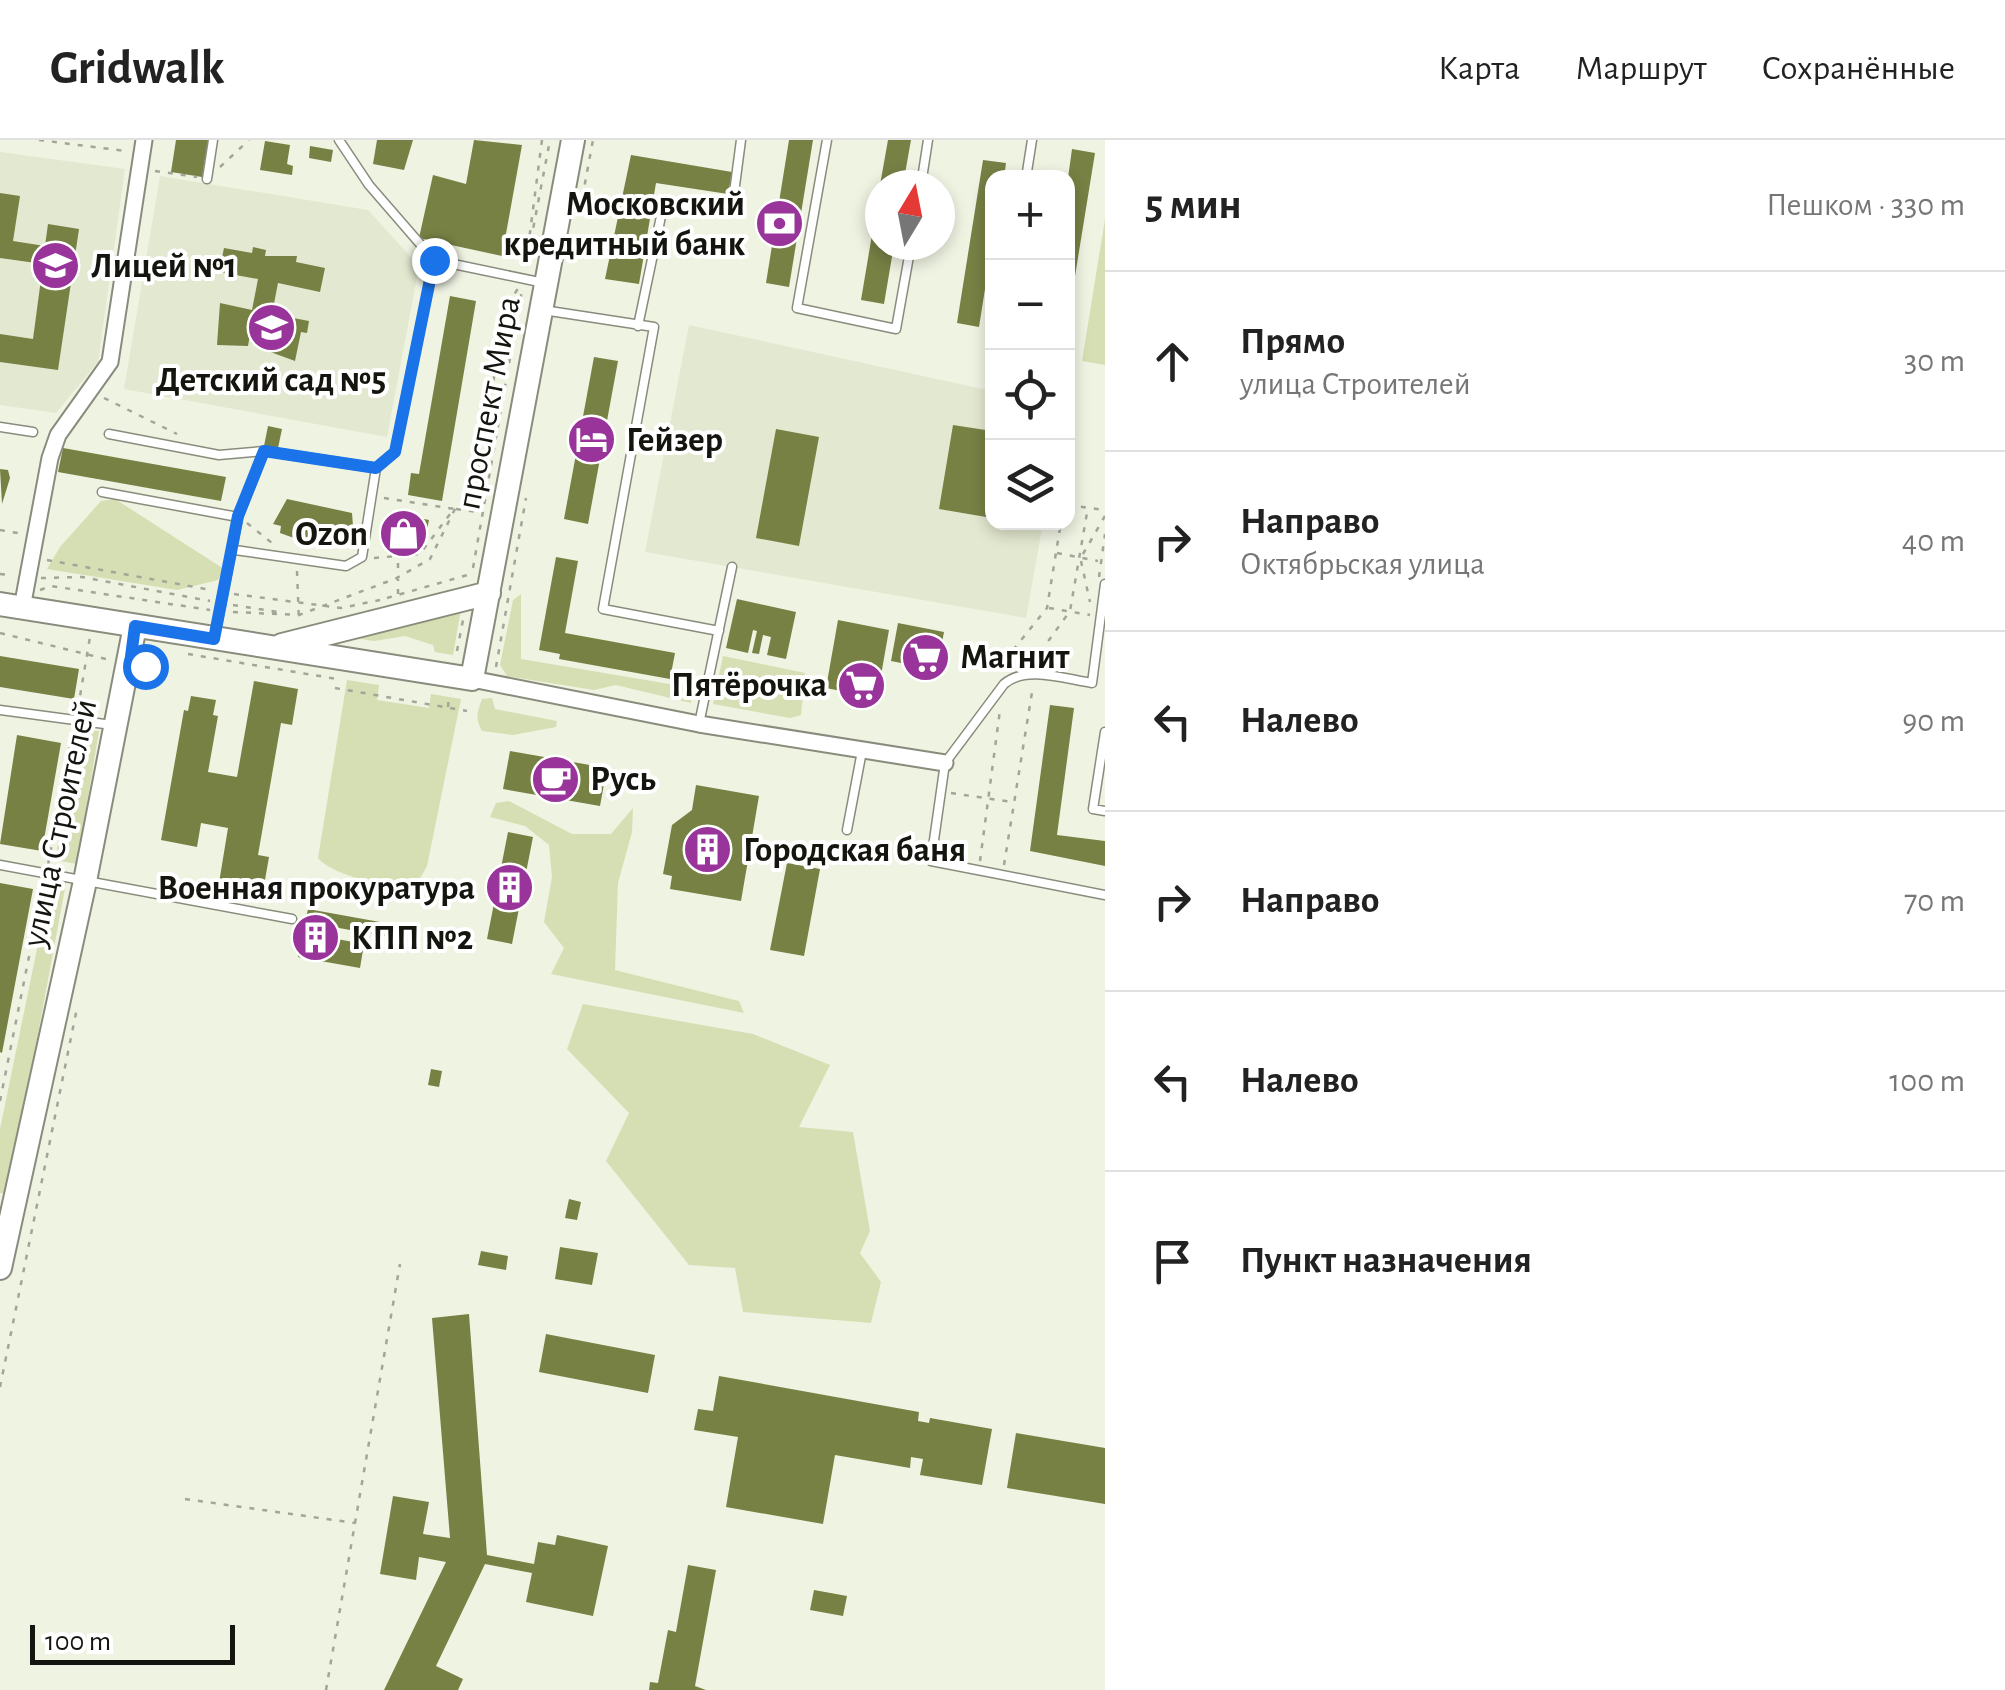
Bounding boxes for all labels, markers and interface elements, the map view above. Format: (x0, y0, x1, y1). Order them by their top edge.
text: Gridwalk (50, 45, 225, 93)
text: Карта (1438, 51, 1520, 86)
text: Маршрут (1575, 51, 1707, 86)
text: Сохранённые (1762, 51, 1955, 86)
north arrow (865, 170, 955, 260)
map controls (985, 170, 1075, 530)
button: + (985, 170, 1075, 260)
text: 5 мин (1145, 184, 1242, 226)
place label: Московский кредитный банк (504, 187, 746, 262)
text: Пешком · 330 m (1766, 189, 1965, 221)
bank icon: Московский кредитный банк (754, 198, 806, 250)
route end (412, 238, 458, 284)
school or university icon: Лицей №1 (30, 240, 82, 292)
place label: Лицей №1 (91, 249, 237, 284)
button: − (985, 260, 1075, 350)
street label: проспект Мира (451, 294, 527, 512)
school or university icon: Детский сад №5 (245, 302, 297, 354)
text: Прямо (1240, 323, 1345, 361)
icon: ahead (1145, 334, 1200, 389)
text: 30 m (1904, 345, 1965, 377)
button: locate (985, 350, 1075, 440)
place label: Детский сад №5 (156, 363, 386, 398)
text: улица Строителей (1240, 368, 1471, 400)
hotel icon: Гейзер (565, 414, 617, 466)
place label: Гейзер (626, 423, 723, 458)
button: layers (985, 440, 1075, 530)
text: Направо (1240, 503, 1379, 541)
shop icon: Ozon (377, 508, 429, 560)
icon: right (1145, 514, 1200, 569)
place label: Ozon (295, 517, 368, 552)
text: 40 m (1902, 525, 1965, 557)
text: Октябрьская улица (1240, 548, 1485, 580)
supermarket icon: Магнит (899, 631, 951, 683)
place label: Магнит (960, 640, 1070, 675)
route start (123, 644, 169, 690)
supermarket icon: Пятёрочка (836, 659, 888, 711)
place label: Пятёрочка (671, 668, 827, 703)
icon: left (1145, 694, 1200, 749)
street label: улица Строителей (16, 696, 103, 951)
text: Налево (1240, 702, 1359, 740)
text: 90 m (1902, 705, 1965, 737)
cafe icon: Русь (529, 753, 581, 805)
place label: Русь (590, 762, 656, 797)
building icon: Городская баня (682, 824, 734, 876)
place label: Городская баня (743, 833, 966, 868)
building icon: Военная прокуратура (484, 862, 536, 914)
place label: Военная прокуратура (157, 871, 475, 906)
icon: right (1145, 874, 1200, 929)
text: Направо (1240, 882, 1379, 920)
text: 70 m (1904, 885, 1965, 917)
building icon: КПП №2 (290, 912, 342, 964)
place label: КПП №2 (351, 921, 473, 956)
icon: left (1145, 1054, 1200, 1109)
text: Налево (1240, 1062, 1359, 1100)
text: 100 m (1889, 1065, 1965, 1097)
icon: arrive (1145, 1234, 1200, 1289)
text: Пункт назначения (1240, 1242, 1532, 1280)
scale bar (30, 1620, 235, 1664)
text: 100 m (45, 1628, 111, 1656)

